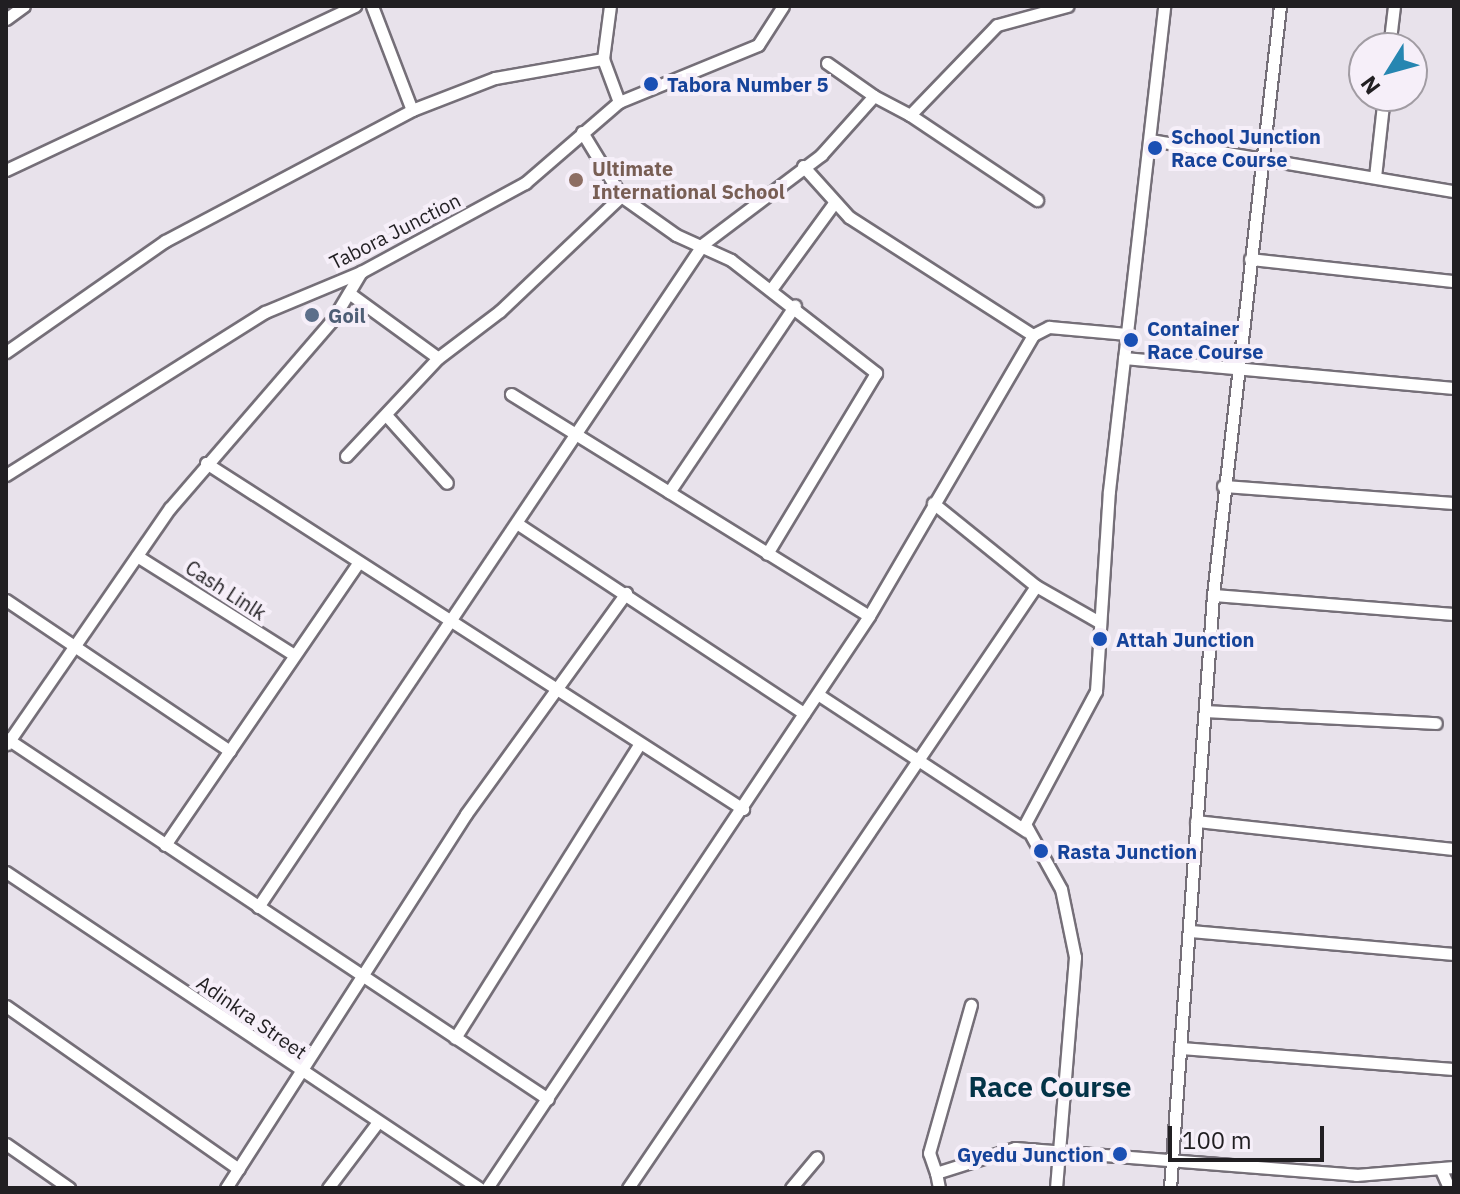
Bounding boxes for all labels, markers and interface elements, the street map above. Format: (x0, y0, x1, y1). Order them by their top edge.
north arrow (1348, 32, 1428, 112)
text: N (1354, 70, 1386, 101)
place label: Tabora Number 5 (667, 72, 828, 96)
marker: Tabora Number 5 (642, 75, 660, 93)
place label: School Junction Race Course (1171, 124, 1321, 171)
marker: School Junction Race Course (1146, 139, 1164, 157)
place label: Ultimate International School (592, 156, 785, 203)
marker: Ultimate International School (567, 171, 585, 189)
street label: Tabora Junction (326, 188, 464, 274)
place label: Goil (328, 303, 365, 327)
marker: Goil (303, 306, 321, 324)
place label: Container Race Course (1147, 316, 1263, 363)
marker: Container Race Course (1122, 331, 1140, 349)
street label: Cash Linlk (181, 555, 271, 625)
place label: Attah Junction (1116, 627, 1254, 651)
marker: Attah Junction (1091, 630, 1109, 648)
place label: Rasta Junction (1057, 839, 1197, 863)
marker: Rasta Junction (1032, 842, 1050, 860)
street label: Adinkra Street (192, 970, 312, 1064)
district label: Race Course (968, 1070, 1132, 1104)
scale bar (1172, 1110, 1328, 1160)
text: 100 m (1182, 1124, 1252, 1156)
place label: Gyedu Junction (957, 1142, 1104, 1166)
marker: Gyedu Junction (1111, 1145, 1129, 1163)

